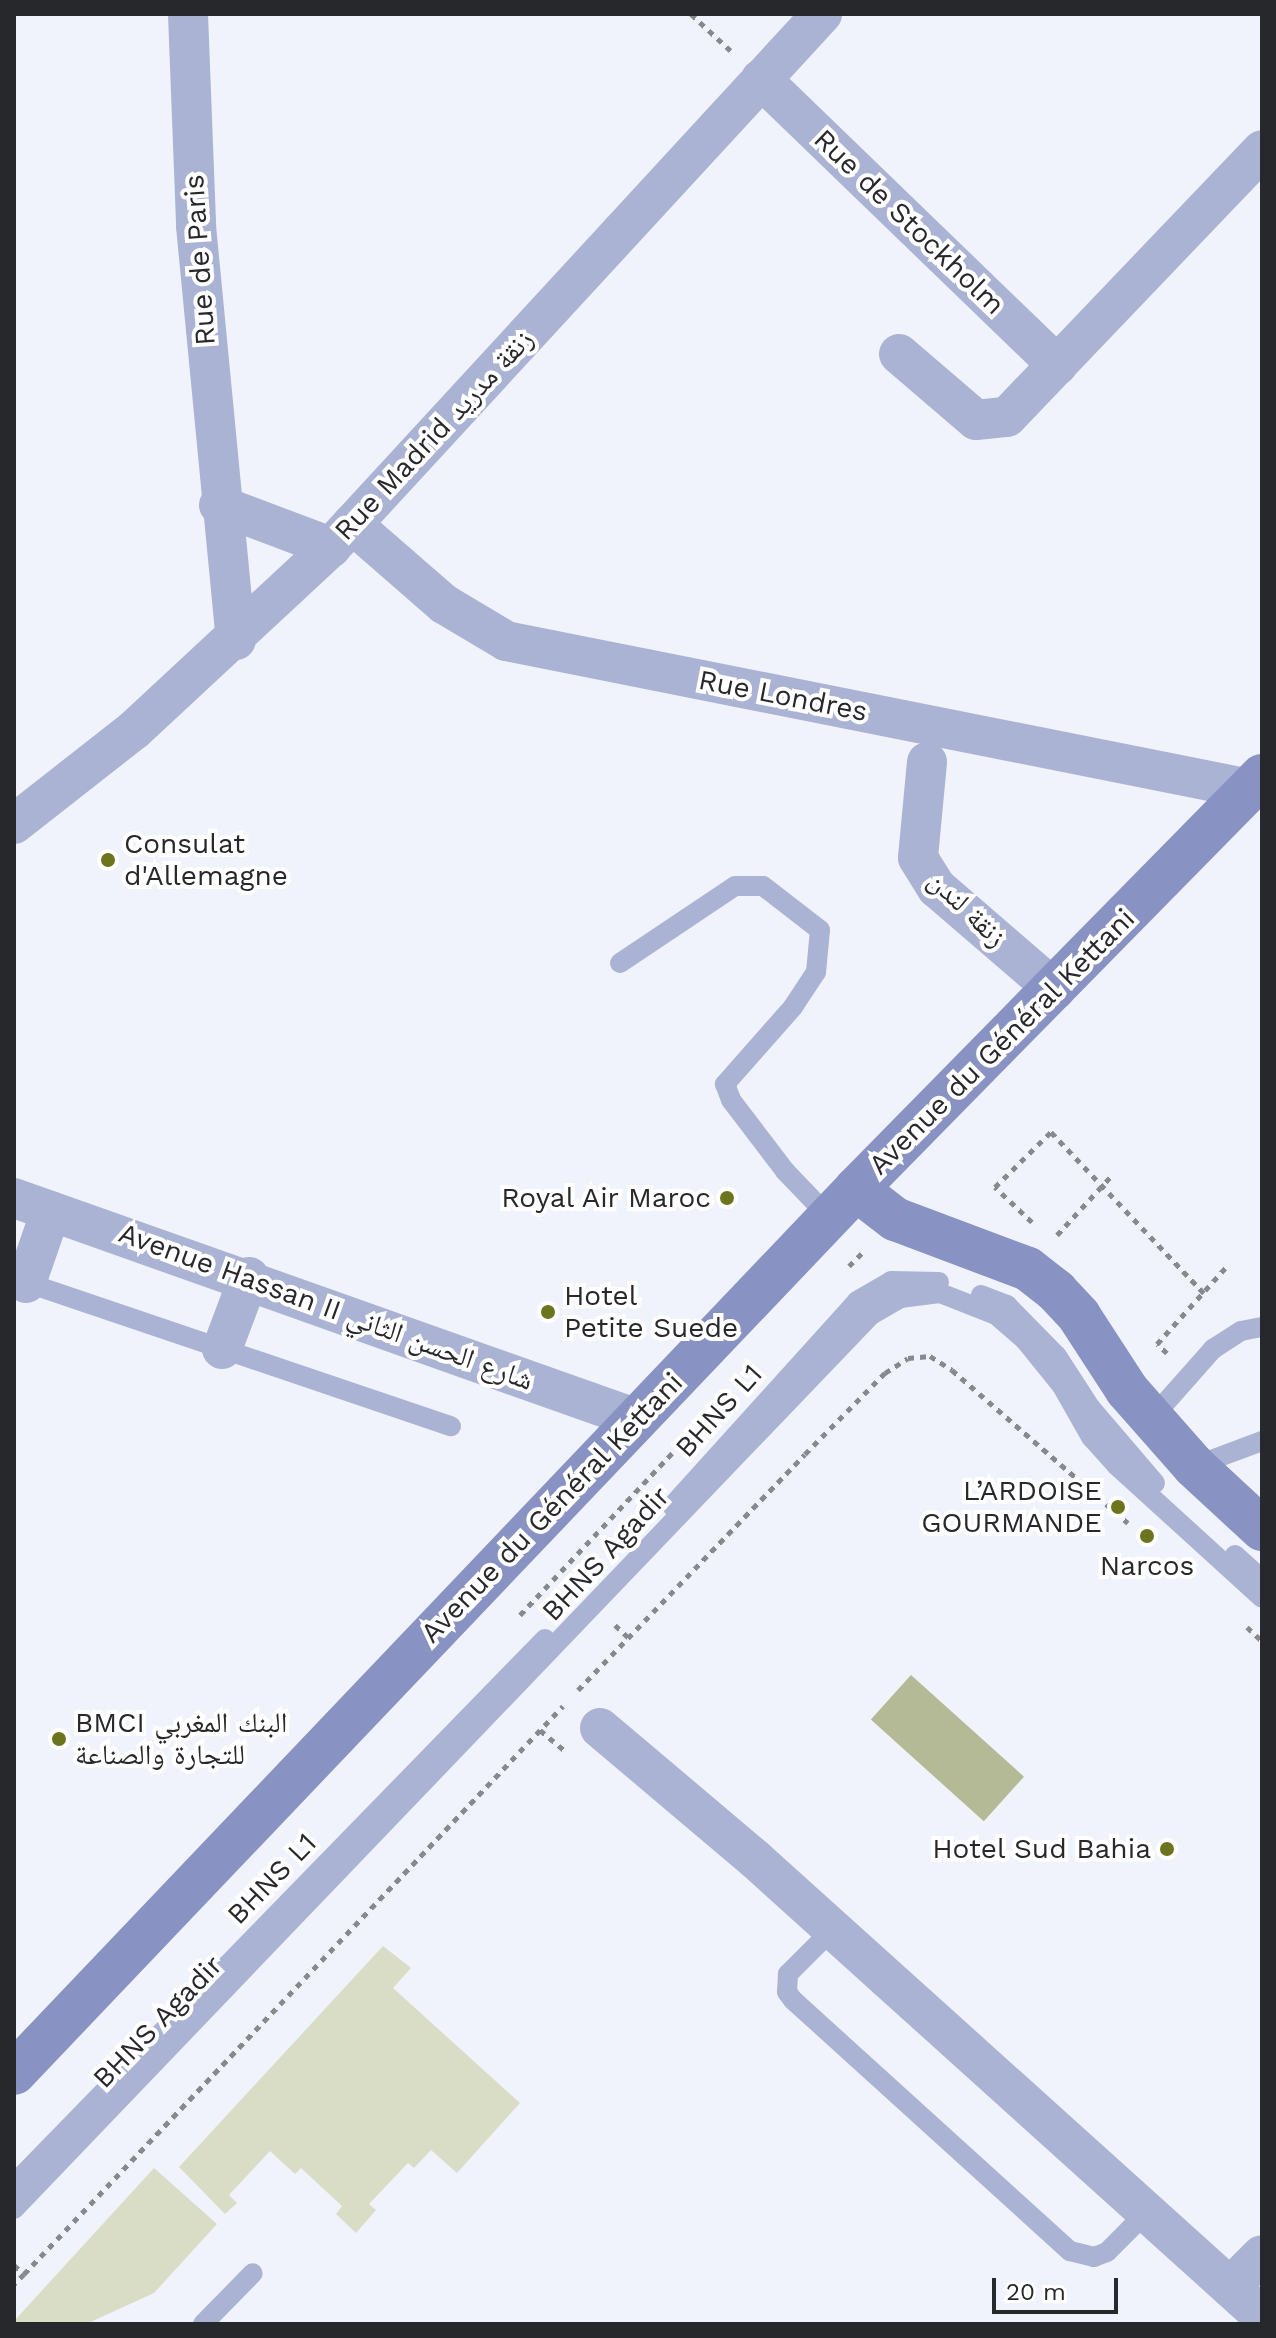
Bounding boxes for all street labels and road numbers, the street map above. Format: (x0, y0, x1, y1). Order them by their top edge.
street label: Rue de Stockholm (807, 122, 1011, 322)
street label: Rue de Paris (177, 173, 223, 347)
street label: Rue Madrid زنقة مدريد (328, 323, 540, 547)
street label: Rue Londres (696, 663, 870, 729)
street label: زنقة لندن (921, 864, 1013, 954)
street label: Avenue du Général Kettani (862, 902, 1142, 1182)
street label: Avenue Hassan II شارع الحسن الثاني (114, 1216, 538, 1398)
street label: BHNS L1 (669, 1358, 769, 1464)
street label: Avenue du Général Kettani (414, 1366, 690, 1650)
street label: BHNS Agadir (535, 1479, 677, 1629)
street label: BHNS L1 (221, 1827, 323, 1931)
street label: BHNS Agadir (86, 1948, 230, 2096)

